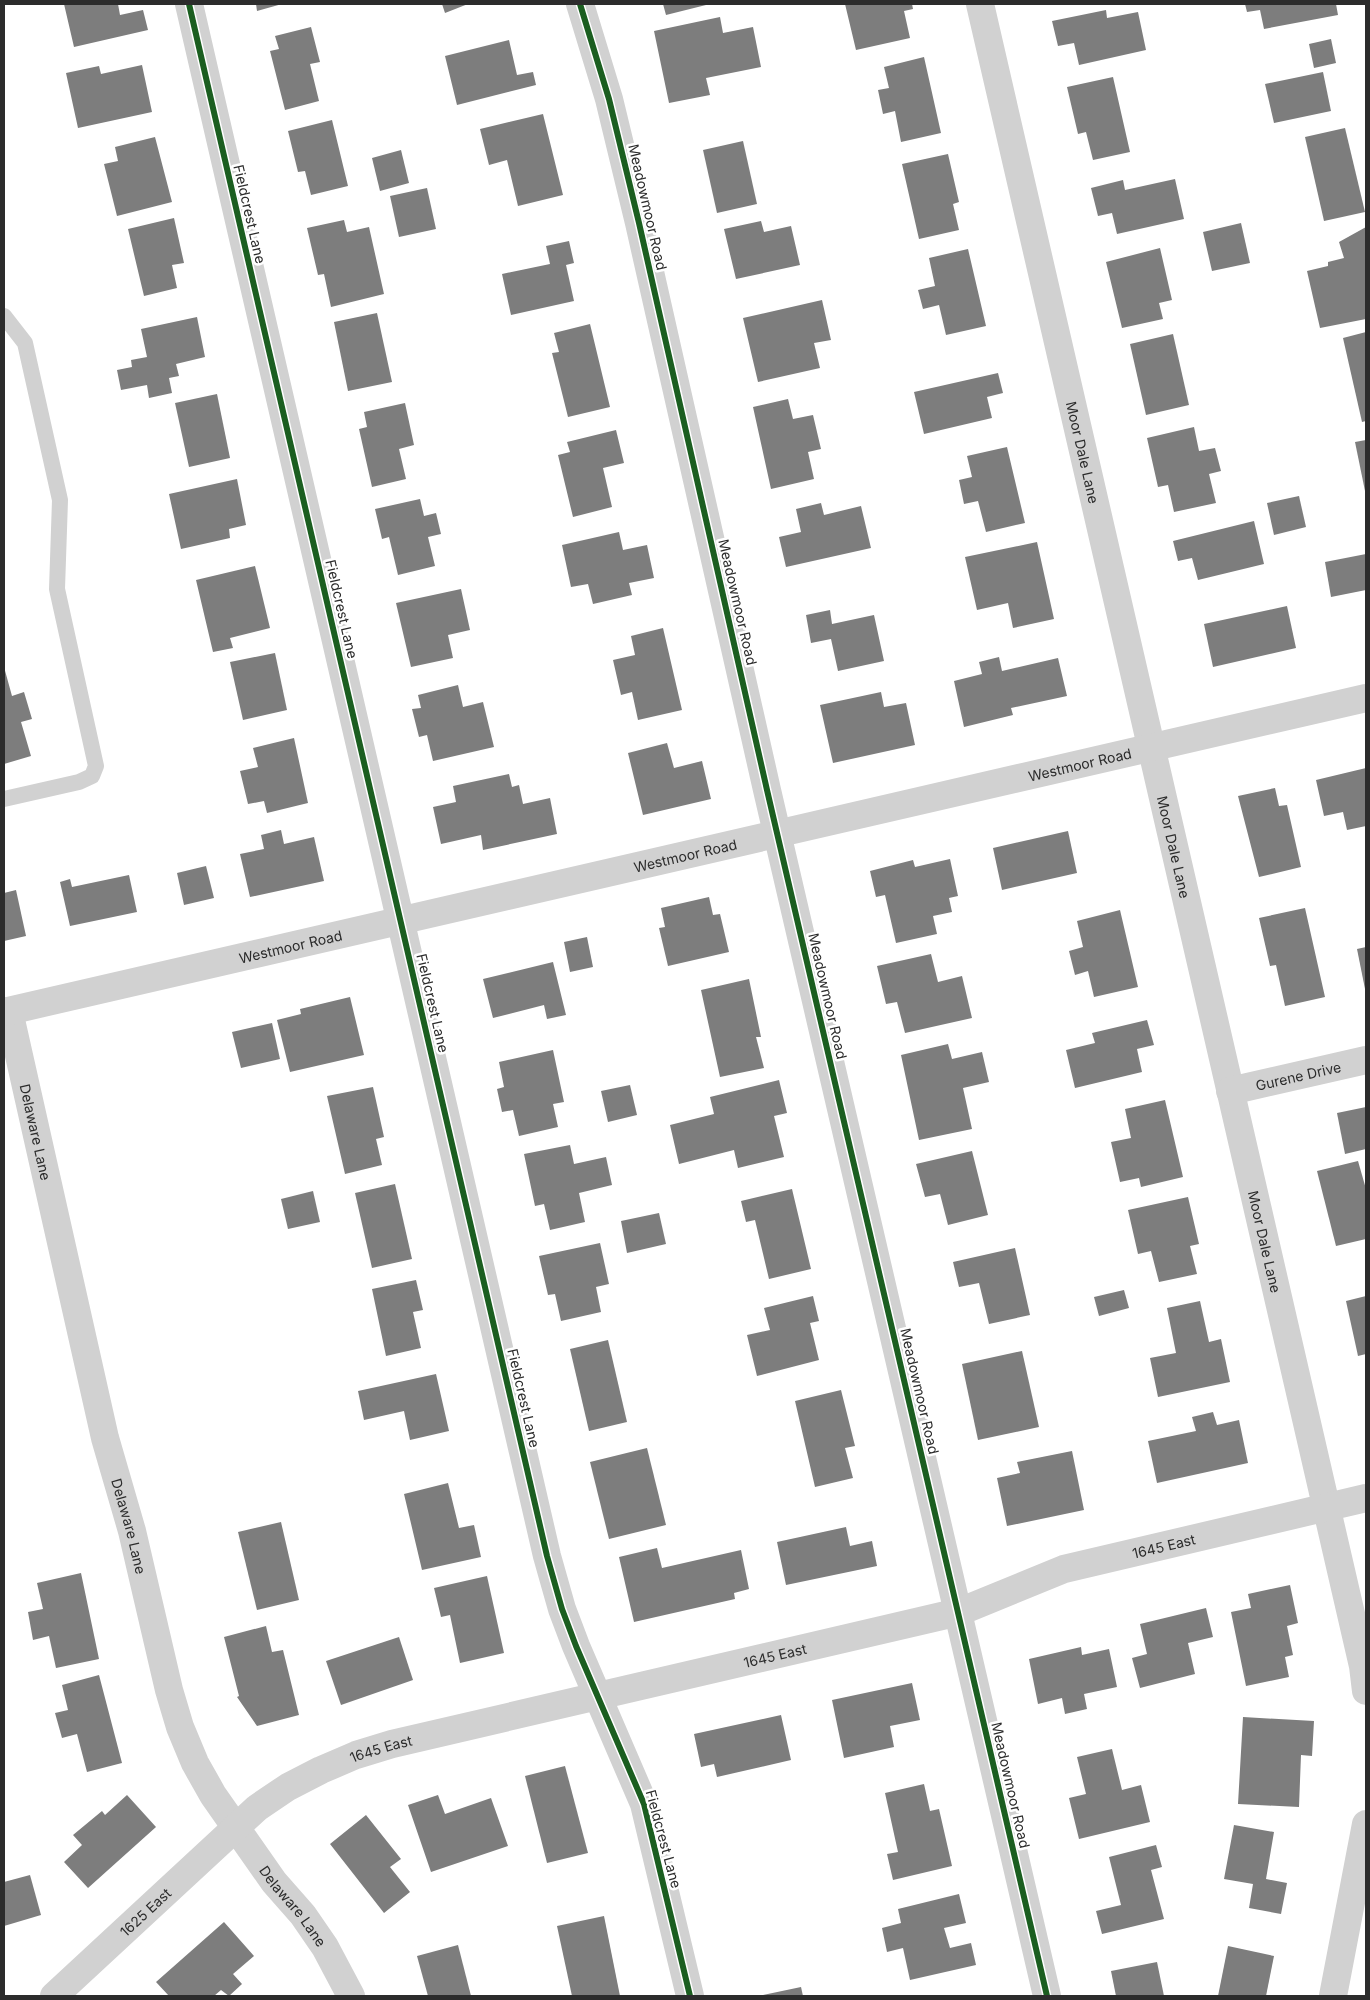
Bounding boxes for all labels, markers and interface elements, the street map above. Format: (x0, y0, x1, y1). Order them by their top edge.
street label: Meadowmoor Road (625, 142, 671, 272)
street label: Fieldcrest Lane (230, 163, 270, 265)
street label: Moor Dale Lane (1063, 399, 1103, 505)
street label: Meadowmoor Road (715, 537, 761, 667)
street label: Fieldcrest Lane (322, 558, 362, 660)
street label: Westmoor Road (1027, 744, 1133, 784)
street label: Moor Dale Lane (1154, 794, 1194, 900)
street label: Westmoor Road (632, 835, 738, 875)
street label: Westmoor Road (237, 926, 344, 966)
street label: Meadowmoor Road (805, 931, 851, 1061)
street label: Fieldcrest Lane (413, 952, 453, 1054)
street label: Gurene Drive (1254, 1057, 1343, 1093)
street label: Delaware Lane (17, 1082, 55, 1182)
street label: Moor Dale Lane (1245, 1189, 1285, 1294)
street label: Meadowmoor Road (897, 1326, 943, 1456)
street label: Fieldcrest Lane (504, 1347, 544, 1449)
street label: Delaware Lane (109, 1476, 150, 1575)
street label: 1645 East (1131, 1530, 1197, 1561)
street label: 1645 East (742, 1639, 808, 1670)
street label: Meadowmoor Road (988, 1720, 1034, 1850)
street label: 1645 East (347, 1731, 414, 1765)
street label: Fieldcrest Lane (643, 1788, 685, 1890)
street label: Delaware Lane (256, 1862, 330, 1949)
street label: 1625 East (116, 1884, 174, 1940)

